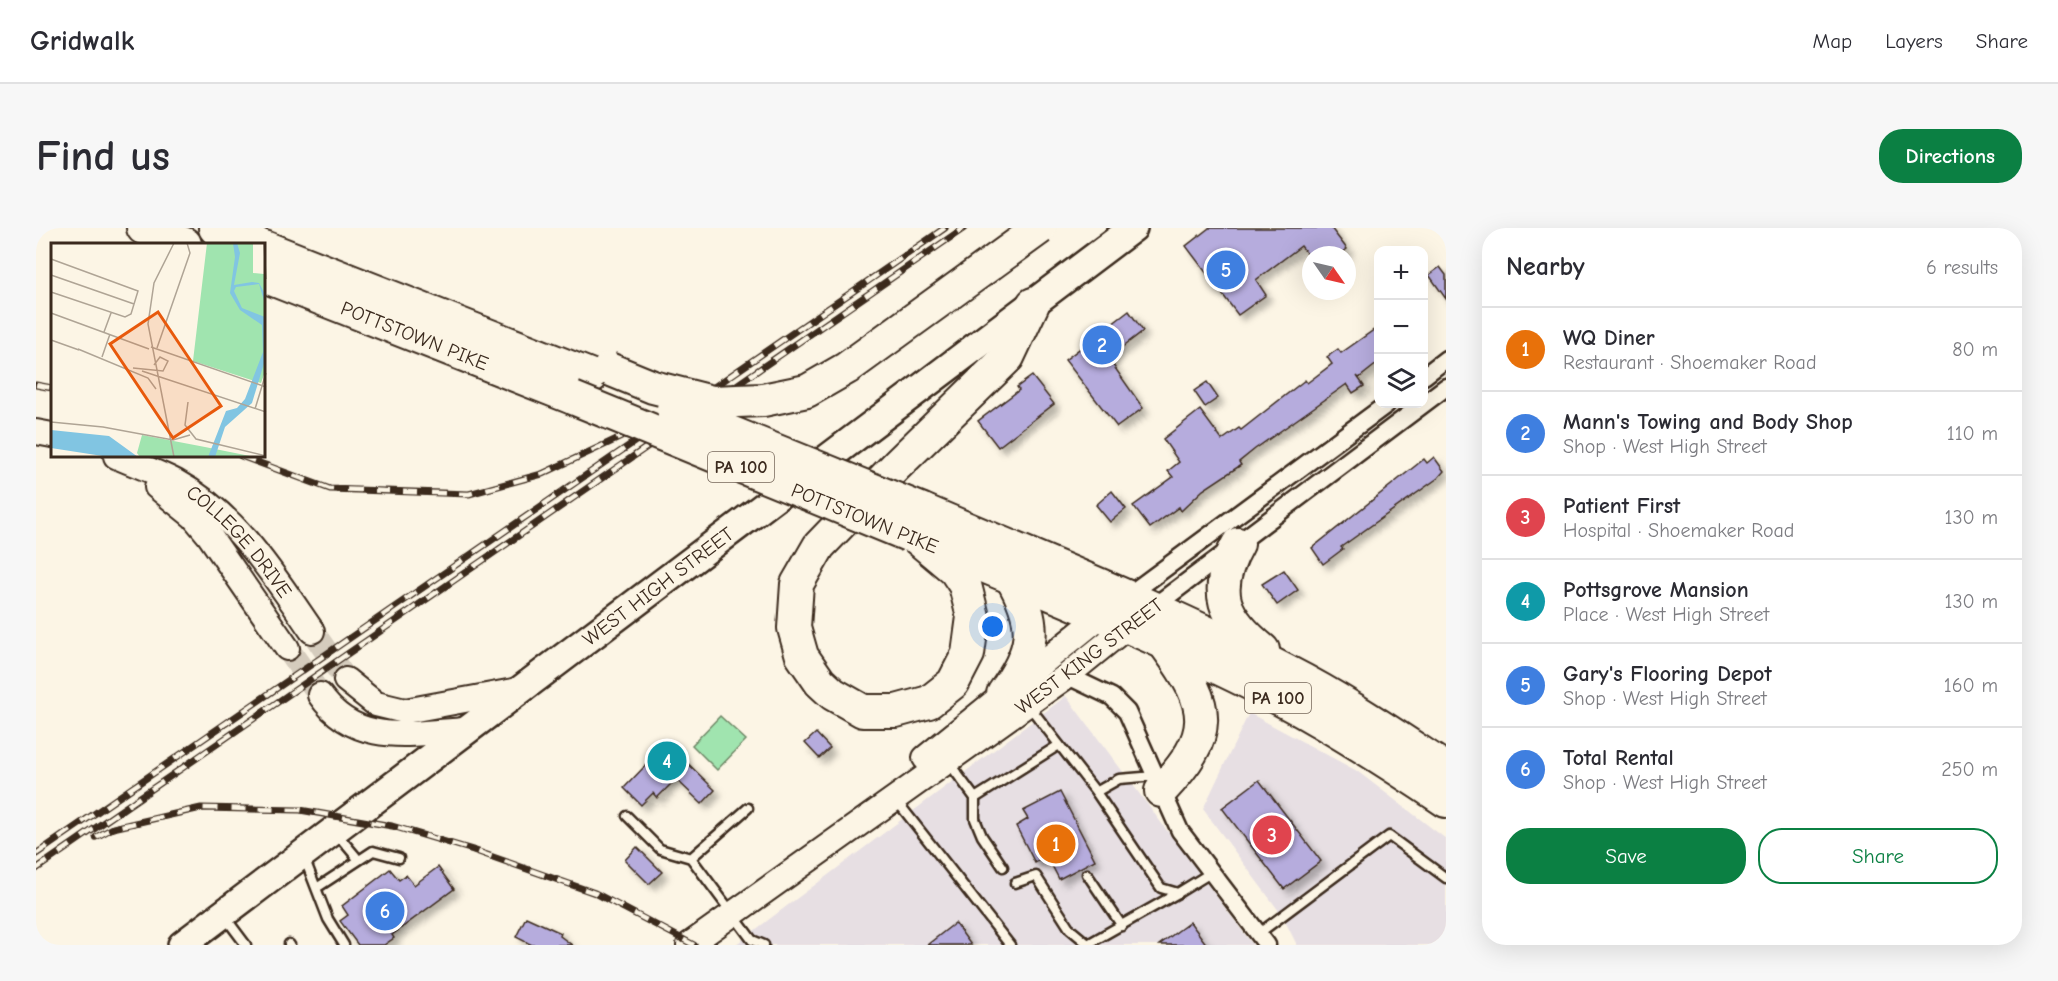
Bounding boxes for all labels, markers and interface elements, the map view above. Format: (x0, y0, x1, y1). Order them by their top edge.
text: Gridwalk (30, 25, 134, 57)
text: Map (1813, 29, 1852, 53)
text: Layers (1885, 29, 1943, 53)
text: Share (1976, 29, 2028, 53)
button: Directions (1879, 129, 2022, 183)
text: Find us (36, 132, 170, 181)
inset map (51, 243, 266, 458)
north arrow (1302, 246, 1356, 300)
map controls (1374, 246, 1428, 408)
button: + (1374, 246, 1428, 300)
pin: 5 (1206, 248, 1246, 292)
text: Nearby (1506, 252, 1585, 282)
text: 6 results (1926, 256, 1998, 279)
street label: POTTSTOWN PIKE (337, 296, 492, 375)
button: − (1374, 300, 1428, 354)
pin: 2 (1082, 322, 1122, 368)
text: WQ Diner (1563, 325, 1655, 351)
text: 1 (1522, 338, 1529, 361)
text: 80 m (1952, 338, 1998, 361)
text: Restaurant · Shoemaker Road (1563, 351, 1817, 374)
button: layers (1374, 354, 1428, 408)
text: Mann's Towing and Body Shop (1563, 409, 1853, 435)
text: 2 (1521, 422, 1530, 445)
text: 110 m (1947, 422, 1998, 445)
text: Shop · West High Street (1563, 435, 1767, 458)
road number: PA 100 (708, 452, 774, 482)
street label: POTTSTOWN PIKE (788, 478, 942, 558)
street label: COLLEGE DRIVE (182, 480, 296, 602)
text: Patient First (1563, 493, 1680, 519)
text: 3 (1521, 506, 1530, 529)
text: 130 m (1945, 506, 1998, 529)
text: Hospital · Shoemaker Road (1563, 519, 1794, 542)
street label: WEST HIGH STREET (578, 522, 739, 651)
text: Pottsgrove Mansion (1563, 577, 1749, 603)
text: 4 (1521, 590, 1530, 613)
text: 130 m (1945, 590, 1998, 613)
street label: WEST KING STREET (1011, 593, 1168, 719)
text: Place · West High Street (1563, 603, 1769, 626)
your location (978, 612, 1007, 641)
text: Gary's Flooring Depot (1563, 661, 1772, 687)
text: 5 (1520, 674, 1531, 697)
text: 160 m (1944, 674, 1998, 697)
road number: PA 100 (1245, 683, 1311, 713)
text: Shop · West High Street (1563, 687, 1767, 710)
pin: 4 (648, 738, 686, 784)
text: Total Rental (1563, 745, 1674, 771)
text: 6 (1520, 758, 1531, 781)
text: 250 m (1941, 758, 1998, 781)
text: Shop · West High Street (1563, 771, 1767, 794)
pin: 3 (1252, 812, 1292, 858)
pin: 1 (1036, 822, 1076, 866)
button: Save (1506, 828, 1746, 884)
button: Share (1758, 828, 1998, 884)
pin: 6 (366, 888, 404, 934)

